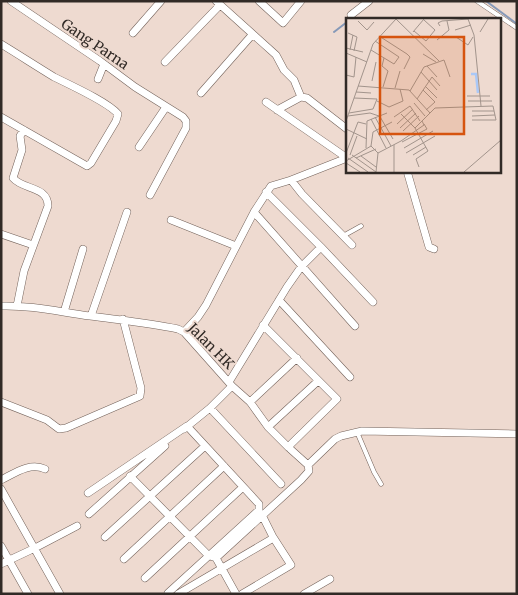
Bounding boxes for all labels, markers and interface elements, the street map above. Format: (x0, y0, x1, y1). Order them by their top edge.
street label: Gang Parna (58, 15, 133, 74)
inset map (346, 18, 500, 172)
street label: Jalan HK (183, 318, 239, 374)

